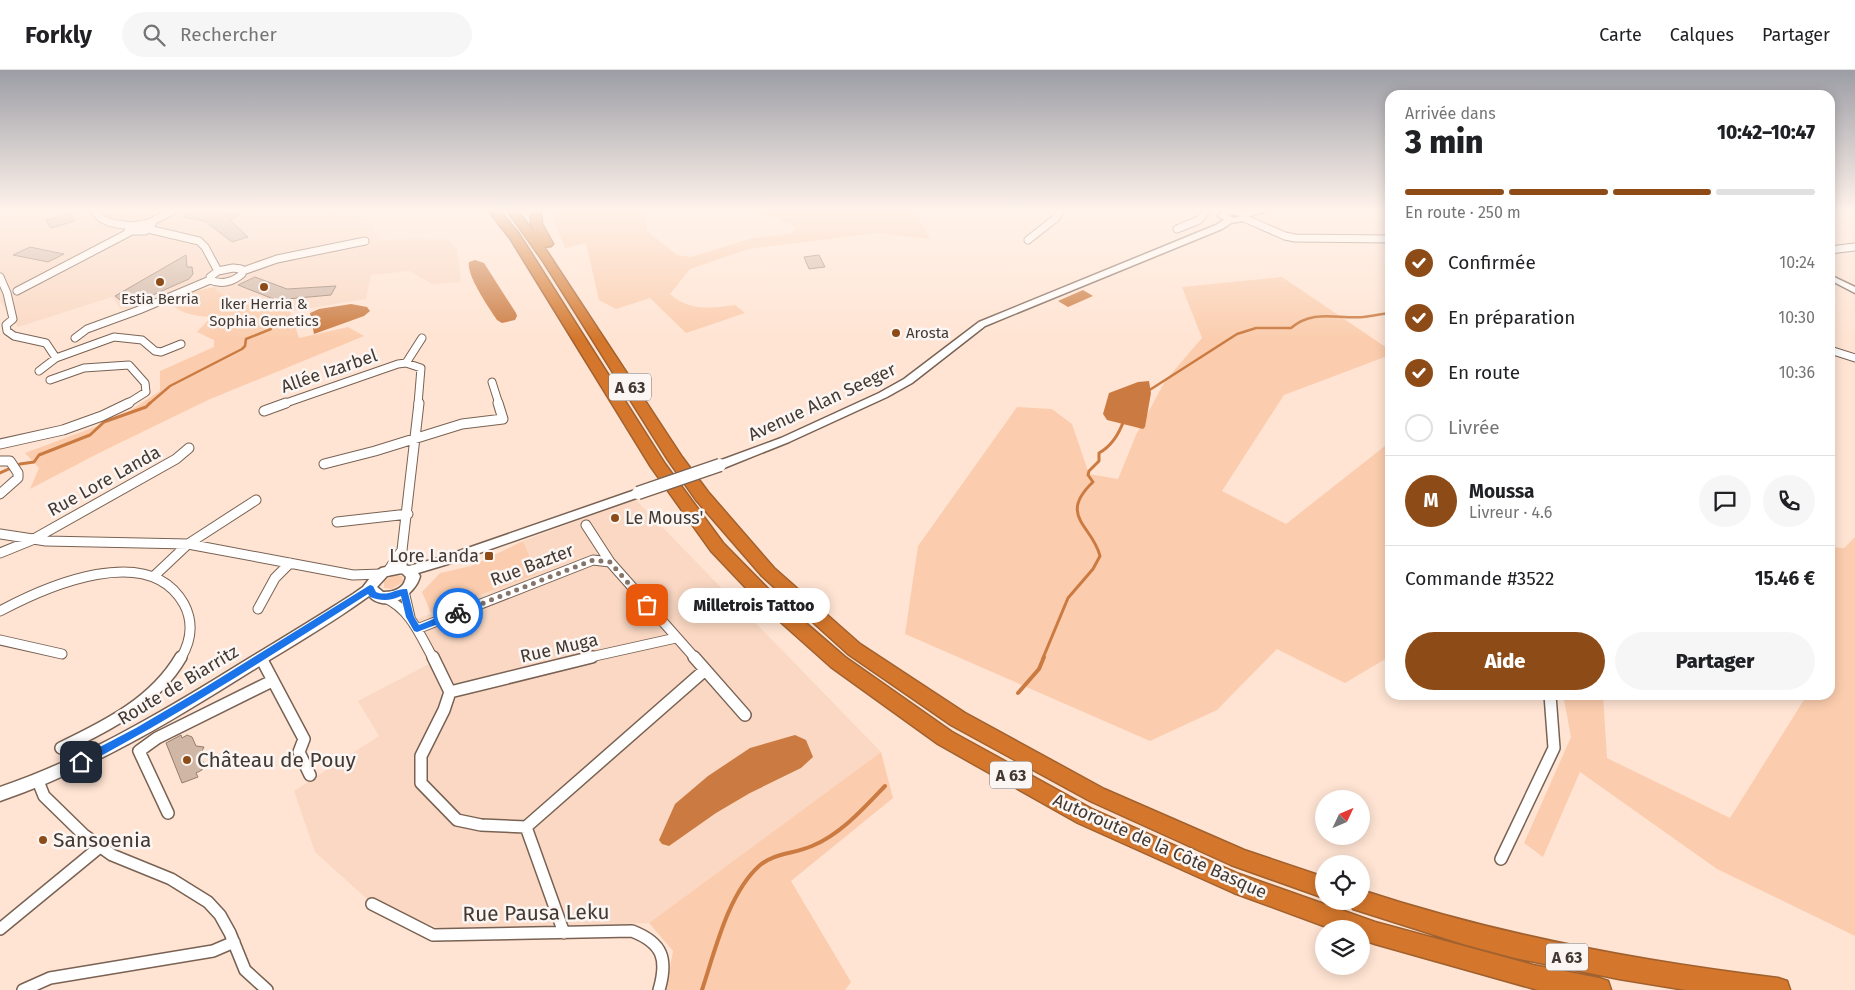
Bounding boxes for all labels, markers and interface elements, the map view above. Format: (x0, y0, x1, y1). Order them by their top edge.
search box (122, 12, 472, 57)
text: Forkly (25, 21, 92, 49)
icon: search (140, 21, 168, 49)
text: Rechercher (180, 23, 277, 46)
text: Carte (1599, 24, 1642, 46)
text: Calques (1670, 24, 1734, 46)
text: Partager (1762, 24, 1830, 46)
text: Arrivée dans (1405, 104, 1496, 123)
text: 10:42–10:47 (1717, 121, 1815, 144)
text: 3 min (1405, 123, 1483, 161)
text: En route · 250 m (1405, 203, 1521, 222)
icon: check (1405, 249, 1433, 277)
text: Confirmée (1448, 251, 1536, 274)
text: 10:24 (1779, 253, 1815, 272)
marker: Estia Berria (154, 276, 166, 288)
marker: Iker Herria & Sophia Genetics (258, 281, 270, 293)
place label: Estia Berria (121, 290, 199, 308)
place label: Iker Herria & Sophia Genetics (209, 295, 319, 330)
icon: check (1405, 304, 1433, 332)
text: En préparation (1448, 306, 1575, 329)
text: 10:30 (1778, 308, 1815, 327)
place label: Arosta (906, 324, 949, 342)
marker: Arosta (890, 327, 902, 339)
street label: Allée Izarbel (278, 344, 380, 398)
street label: Avenue Alan Seeger (745, 358, 899, 446)
icon: check (1405, 359, 1433, 387)
text: En route (1448, 361, 1520, 384)
text: 10:36 (1779, 363, 1815, 382)
road number: A 63 (609, 374, 651, 400)
text: Livrée (1448, 416, 1500, 439)
street label: Rue Lore Landa (44, 441, 164, 521)
button: chat (1699, 475, 1751, 527)
button: phone (1763, 475, 1815, 527)
text: Moussa (1469, 480, 1534, 503)
text: M (1424, 489, 1438, 512)
text: Livreur · 4.6 (1469, 503, 1552, 522)
place label: Le Mouss' (625, 507, 703, 529)
marker: Le Mouss' (609, 512, 621, 524)
street label: Rue Bazter (487, 539, 577, 591)
place label: Lore Landa (389, 545, 479, 567)
marker: Lore Landa (483, 550, 495, 562)
text: Commande #3522 (1405, 567, 1554, 590)
text: 15.46 € (1755, 567, 1815, 590)
pin (626, 584, 668, 626)
courier (433, 588, 483, 638)
callout: Milletrois Tattoo (677, 588, 830, 622)
icon: bag (633, 591, 661, 619)
text: Milletrois Tattoo (694, 596, 814, 615)
icon: bike (444, 599, 472, 627)
street label: Rue Muga (518, 628, 600, 668)
button: Aide (1405, 632, 1605, 690)
button: Partager (1615, 632, 1815, 690)
street label: Route de Biarritz (114, 640, 242, 730)
pin (60, 741, 102, 783)
place label: Château de Pouy (197, 747, 357, 773)
icon: home (67, 748, 95, 776)
marker: Château de Pouy (181, 754, 193, 766)
road number: A 63 (990, 762, 1032, 788)
street label: Autoroute de la Côte Basque (1050, 789, 1270, 903)
north arrow (1315, 790, 1370, 845)
map controls (1315, 790, 1370, 975)
place label: Sansoenia (53, 827, 151, 853)
marker: Sansoenia (37, 834, 49, 846)
button: locate (1315, 855, 1370, 910)
street label: Rue Pausa Leku (462, 899, 610, 927)
button: layers (1315, 920, 1370, 975)
road number: A 63 (1546, 944, 1588, 970)

